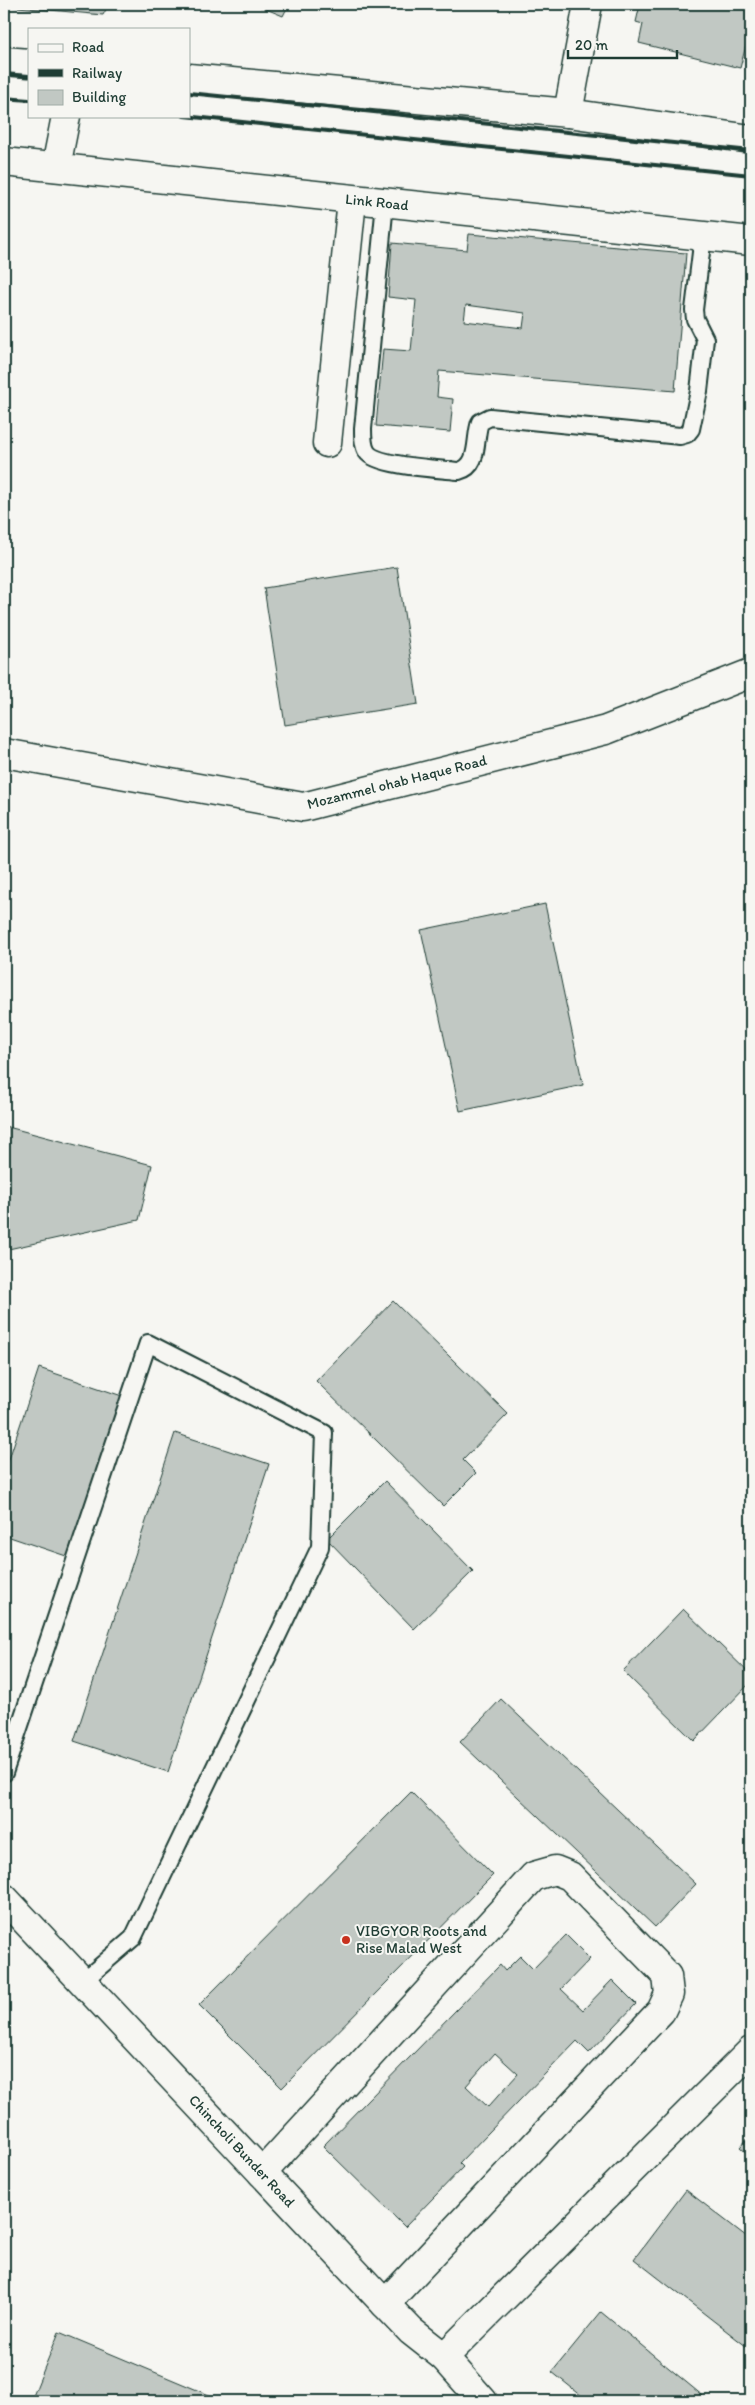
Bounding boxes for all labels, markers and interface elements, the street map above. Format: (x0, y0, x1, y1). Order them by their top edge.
legend (28, 28, 190, 118)
scale bar (568, 28, 676, 60)
text: 20 m (575, 36, 609, 54)
text: Road (72, 38, 105, 56)
text: Railway (72, 64, 122, 82)
text: Building (72, 88, 126, 106)
street label: Link Road (344, 190, 410, 214)
street label: Mozammel ohab Haque Road (305, 751, 490, 813)
place label: VIBGYOR Roots and Rise Malad West (356, 1922, 488, 1957)
marker: VIBGYOR Roots and Rise Malad West (340, 1934, 352, 1946)
street label: Chincholi Bunder Road (185, 2091, 299, 2211)

